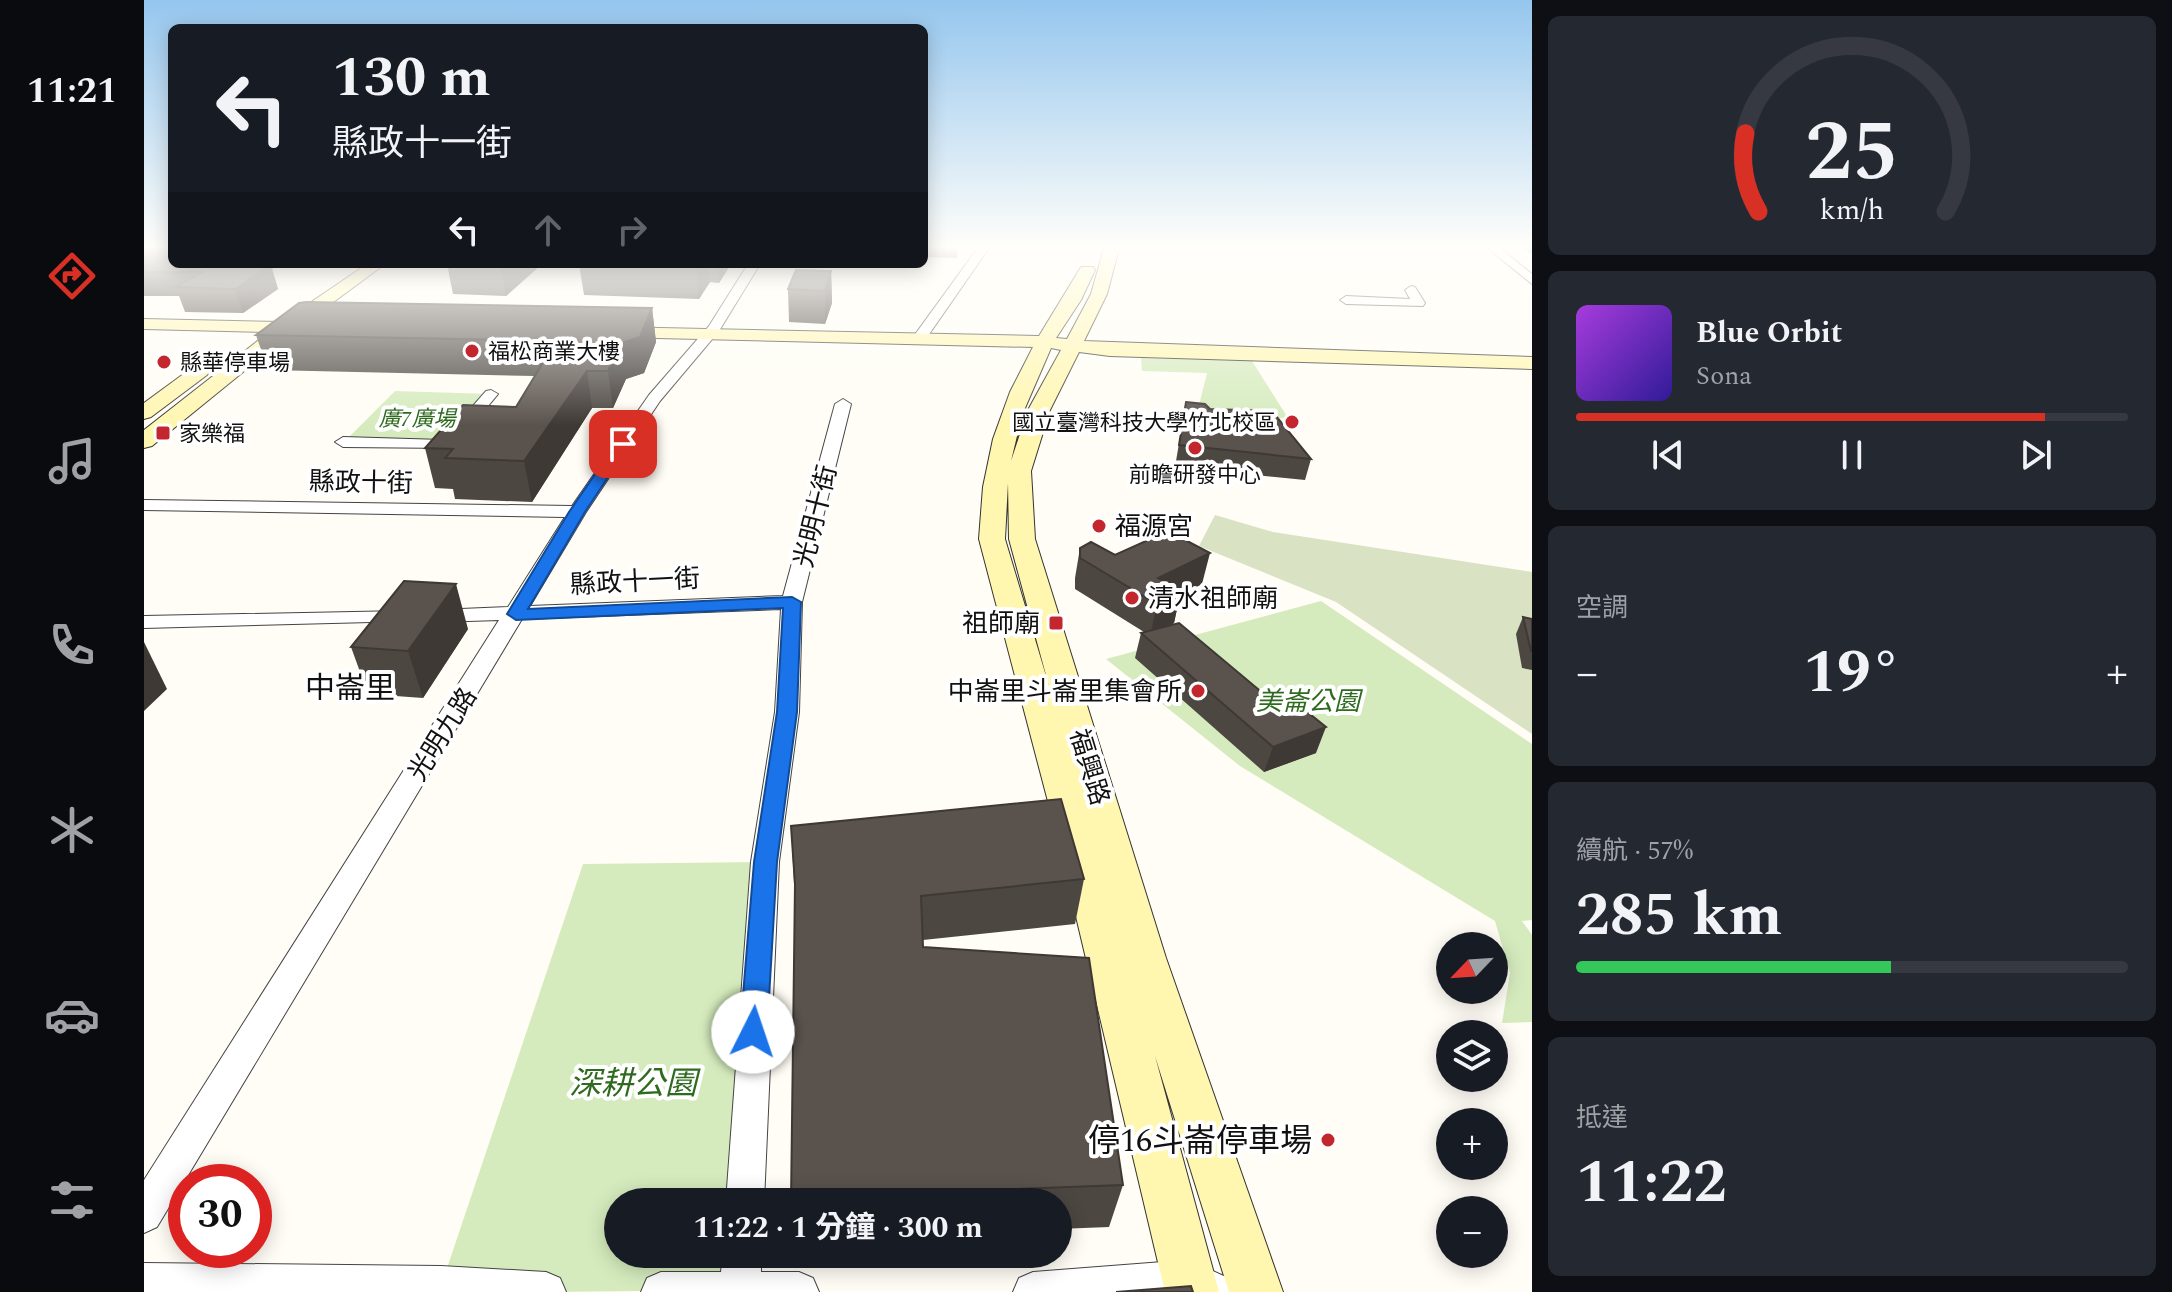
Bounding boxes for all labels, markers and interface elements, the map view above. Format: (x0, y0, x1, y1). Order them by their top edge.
text: 130 m (332, 36, 491, 121)
icon: left (200, 56, 304, 160)
text: 11:21 (27, 64, 117, 119)
text: 25 (1805, 89, 1899, 216)
text: 縣政十一街 (332, 117, 512, 172)
text: km/h (1820, 189, 1884, 232)
icon: left (442, 208, 486, 252)
icon: ahead (526, 208, 570, 252)
icon: right (610, 208, 654, 252)
icon: directions (44, 248, 100, 304)
text: Blue Orbit (1696, 310, 1842, 356)
place label: 福松商業大樓 (488, 336, 620, 369)
marker: 福松商業大樓 (463, 342, 481, 360)
place label: 縣華停車場 (180, 347, 290, 380)
marker: 縣華停車場 (155, 353, 173, 371)
text: Sona (1696, 356, 1752, 396)
park label: 廣7廣場 (378, 403, 458, 436)
place label: 國立臺灣科技大學竹北校區 (1012, 407, 1276, 440)
pin (589, 410, 657, 478)
marker: 國立臺灣科技大學竹北校區 (1283, 413, 1301, 431)
place label: 家樂福 (179, 418, 245, 451)
icon: arrive (601, 422, 645, 466)
marker: 家樂福 (154, 424, 172, 442)
icon: music (44, 433, 100, 489)
icon: previous (1646, 433, 1690, 477)
icon: pause (1830, 433, 1874, 477)
icon: next (2014, 433, 2058, 477)
marker: 前瞻研發中心 (1186, 439, 1204, 457)
place label: 前瞻研發中心 (1129, 459, 1261, 492)
street label: 光明十街 (784, 461, 848, 572)
street label: 縣政十街 (309, 462, 413, 504)
place label: 福源宮 (1115, 507, 1193, 547)
marker: 福源宮 (1090, 517, 1108, 535)
street label: 縣政十一街 (569, 559, 701, 605)
place label: 清水祖師廟 (1148, 579, 1278, 619)
text: 空調 (1576, 588, 1628, 628)
marker: 清水祖師廟 (1123, 589, 1141, 607)
place label: 祖師廟 (962, 604, 1040, 644)
marker: 祖師廟 (1047, 614, 1065, 632)
icon: phone (44, 617, 100, 673)
text: 19° (1803, 627, 1901, 719)
text: − (1576, 640, 1598, 707)
text: + (2106, 640, 2128, 707)
district label: 中崙里 (305, 666, 395, 712)
place label: 中崙里斗崙里集會所 (948, 672, 1182, 712)
street label: 光明九路 (398, 680, 487, 789)
marker: 中崙里斗崙里集會所 (1189, 682, 1207, 700)
park label: 美崙公園 (1256, 682, 1364, 722)
street label: 福興路 (1059, 724, 1120, 810)
icon: climate (44, 802, 100, 858)
text: 續航 · 57% (1576, 831, 1693, 871)
text: 285 km (1576, 870, 1782, 962)
north arrow (1436, 932, 1508, 1004)
map controls (1436, 932, 1508, 1268)
icon: car (44, 987, 100, 1043)
position arrow (711, 990, 795, 1074)
button: layers (1436, 1020, 1508, 1092)
park label: 深耕公園 (569, 1060, 701, 1109)
text: 抵達 (1576, 1098, 1628, 1138)
button: + (1436, 1108, 1508, 1180)
place label: 停16斗崙停車場 (1088, 1117, 1312, 1166)
marker: 停16斗崙停車場 (1319, 1131, 1337, 1149)
text: 11:22 (1576, 1137, 1727, 1229)
speed limit sign: 30 (168, 1164, 272, 1268)
icon: filters (44, 1172, 100, 1228)
button: − (1436, 1196, 1508, 1268)
text: 11:22 · 1 分鐘 · 300 m (693, 1205, 983, 1251)

